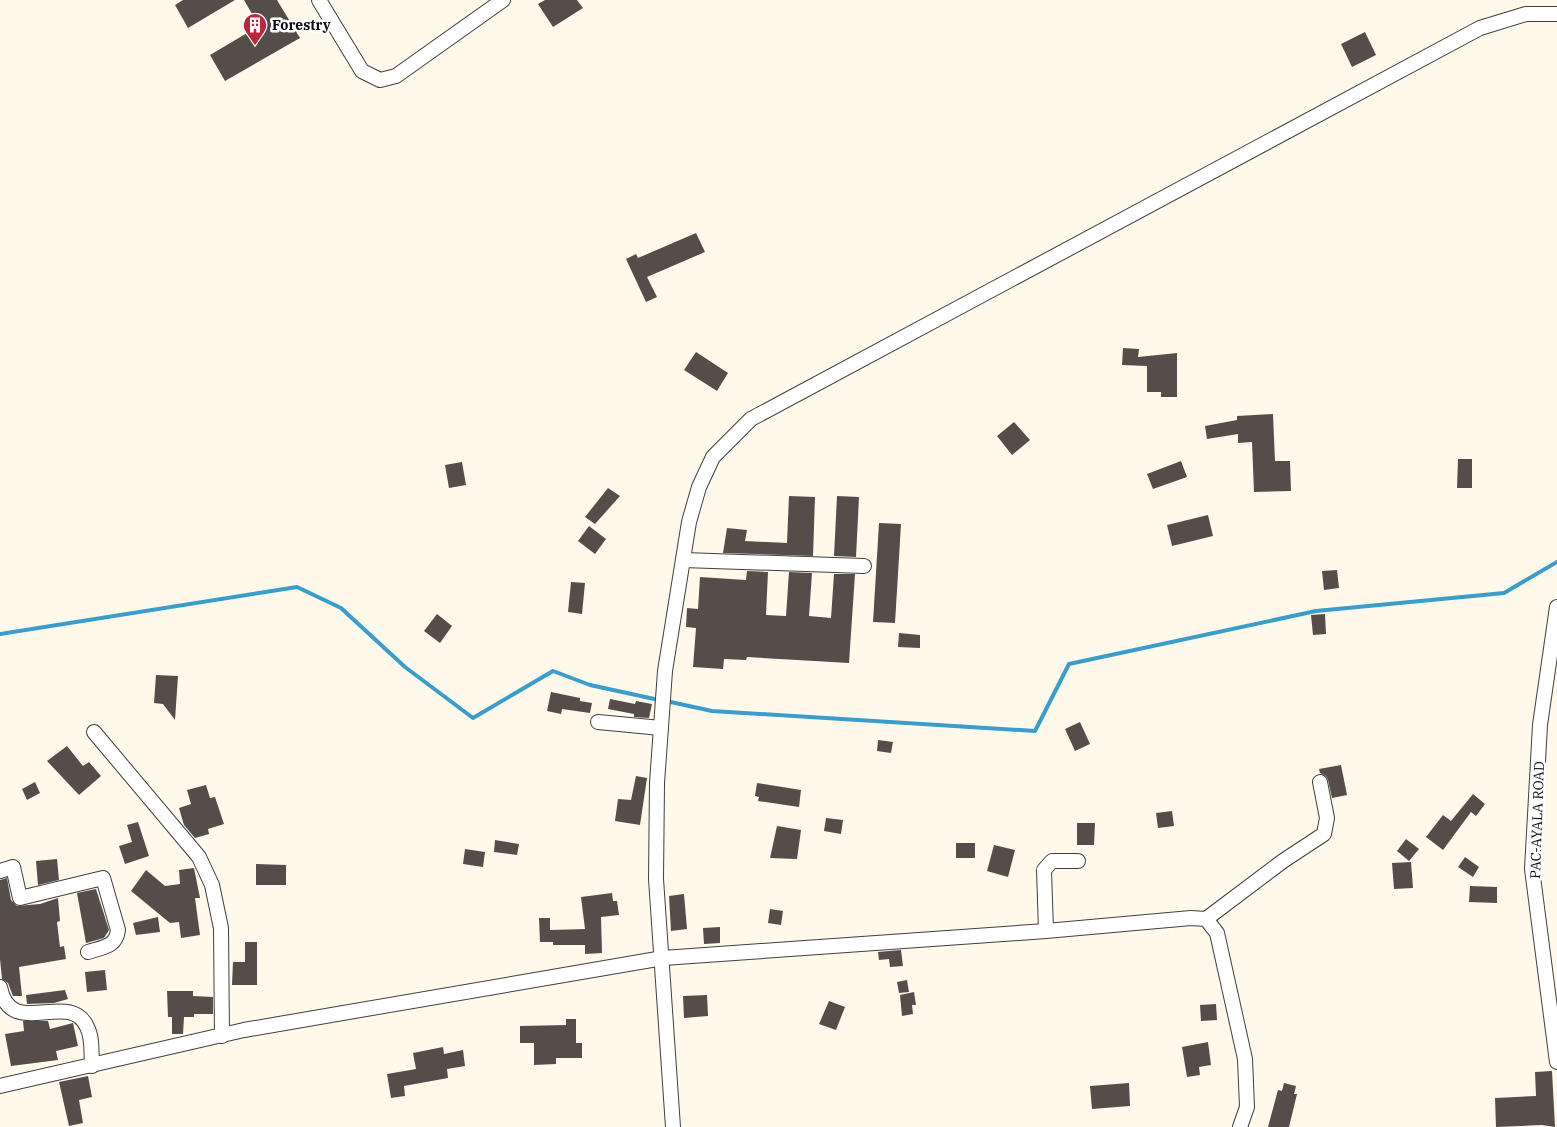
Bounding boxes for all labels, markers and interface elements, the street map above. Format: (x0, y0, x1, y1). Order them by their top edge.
building icon: Forestry (242, 12, 268, 46)
place label: Forestry (272, 16, 331, 34)
street label: PAC-AYALA ROAD (1526, 761, 1548, 879)

